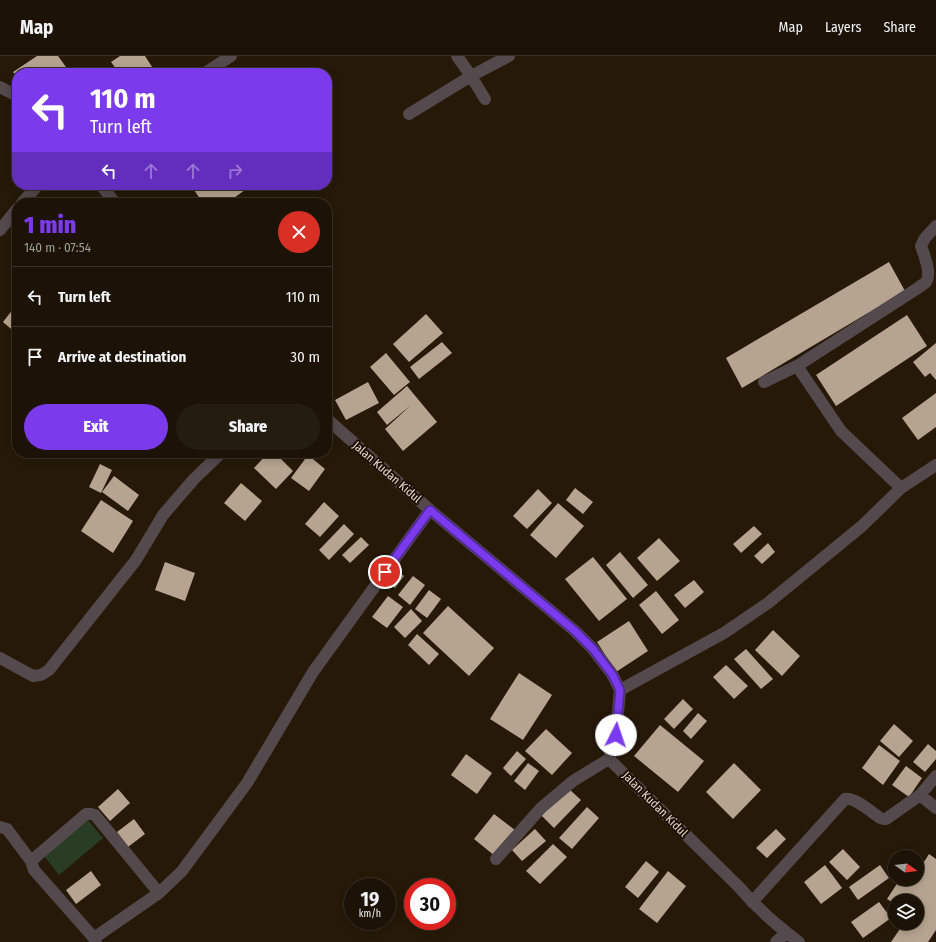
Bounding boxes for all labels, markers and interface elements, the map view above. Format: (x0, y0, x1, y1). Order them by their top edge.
text: Map (20, 16, 53, 39)
text: Map (779, 19, 803, 36)
text: Layers (825, 19, 861, 36)
text: Share (883, 19, 916, 36)
text: 110 m (90, 82, 156, 115)
icon: left (24, 84, 76, 136)
text: Turn left (90, 116, 152, 138)
icon: left (98, 160, 120, 182)
icon: ahead (140, 160, 162, 182)
icon: ahead (182, 160, 204, 182)
icon: right (224, 160, 246, 182)
text: 1 min (24, 211, 76, 239)
button: close (278, 211, 320, 253)
text: 140 m · 07:54 (24, 240, 91, 255)
icon: left (24, 286, 46, 308)
text: Turn left (58, 288, 111, 306)
text: 110 m (286, 288, 320, 306)
icon: arrive (24, 346, 46, 368)
text: Arrive at destination (58, 348, 186, 366)
text: 30 m (290, 348, 320, 366)
button: Exit (24, 404, 168, 450)
button: Share (176, 404, 320, 450)
street label: Jalan Kudan Kidul (350, 438, 424, 506)
pin (368, 555, 402, 589)
icon: arrive (374, 561, 396, 583)
position arrow (595, 714, 637, 756)
street label: Jalan Kudan Kidul (620, 769, 690, 839)
north arrow (888, 850, 924, 886)
map controls (888, 850, 924, 930)
speed limit sign: 30 (404, 878, 456, 930)
text: 19 (361, 887, 379, 911)
button: layers (888, 894, 924, 930)
text: km/h (359, 908, 381, 920)

